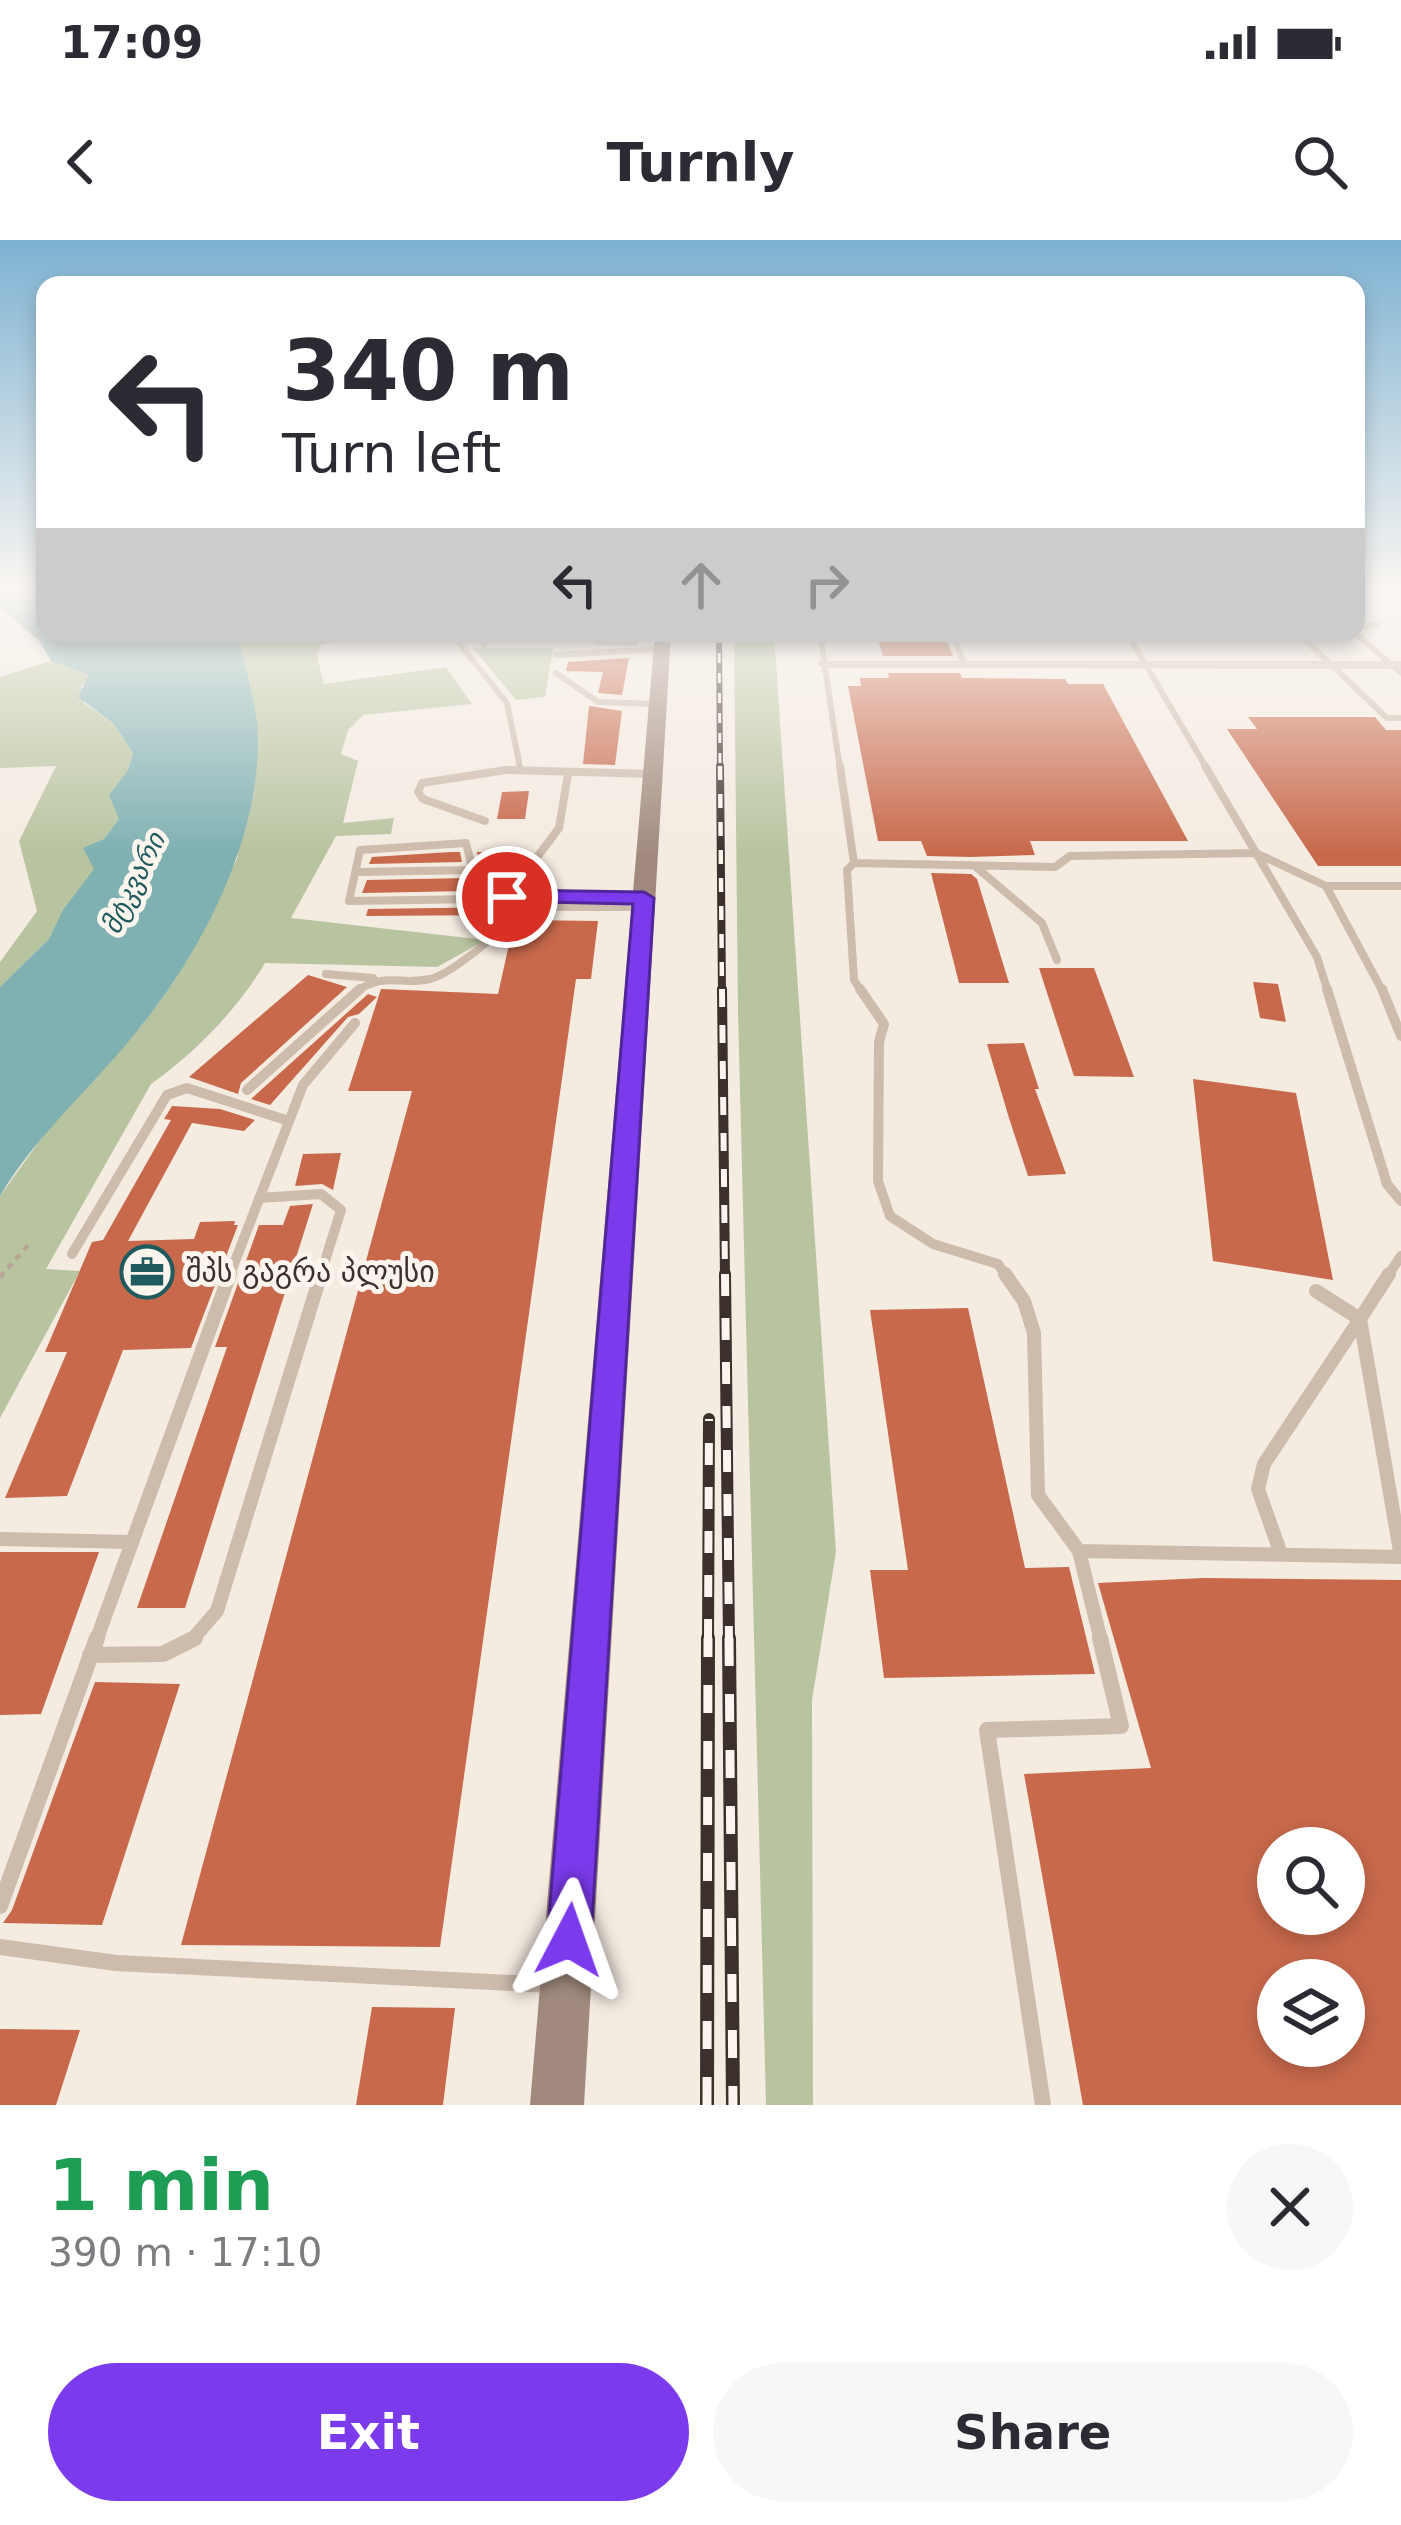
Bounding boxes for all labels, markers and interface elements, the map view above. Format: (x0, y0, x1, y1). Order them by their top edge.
text: 17:09 (60, 16, 203, 69)
icon: back (48, 129, 114, 195)
icon: search (1287, 129, 1353, 195)
text: Turnly (606, 131, 795, 194)
text: 340 m (282, 322, 574, 420)
icon: left (84, 324, 240, 480)
text: Turn left (282, 422, 501, 485)
icon: left (542, 552, 608, 618)
icon: ahead (668, 552, 734, 618)
icon: right (794, 552, 860, 618)
water label: მტკვარი (96, 825, 172, 938)
pin (456, 846, 558, 948)
icon: arrive (474, 864, 540, 930)
office icon: შპს გაგრა პლუსი (119, 1244, 175, 1300)
place label: შპს გაგრა პლუსი (186, 1254, 435, 1289)
map controls (1257, 1827, 1365, 2067)
button: search (1257, 1827, 1365, 1935)
position arrow (506, 1877, 632, 2003)
button: layers (1257, 1959, 1365, 2067)
text: 1 min (48, 2143, 274, 2227)
button: close (1227, 2144, 1353, 2270)
text: 390 m · 17:10 (48, 2230, 322, 2275)
button: Exit (48, 2363, 689, 2501)
button: Share (713, 2363, 1353, 2501)

